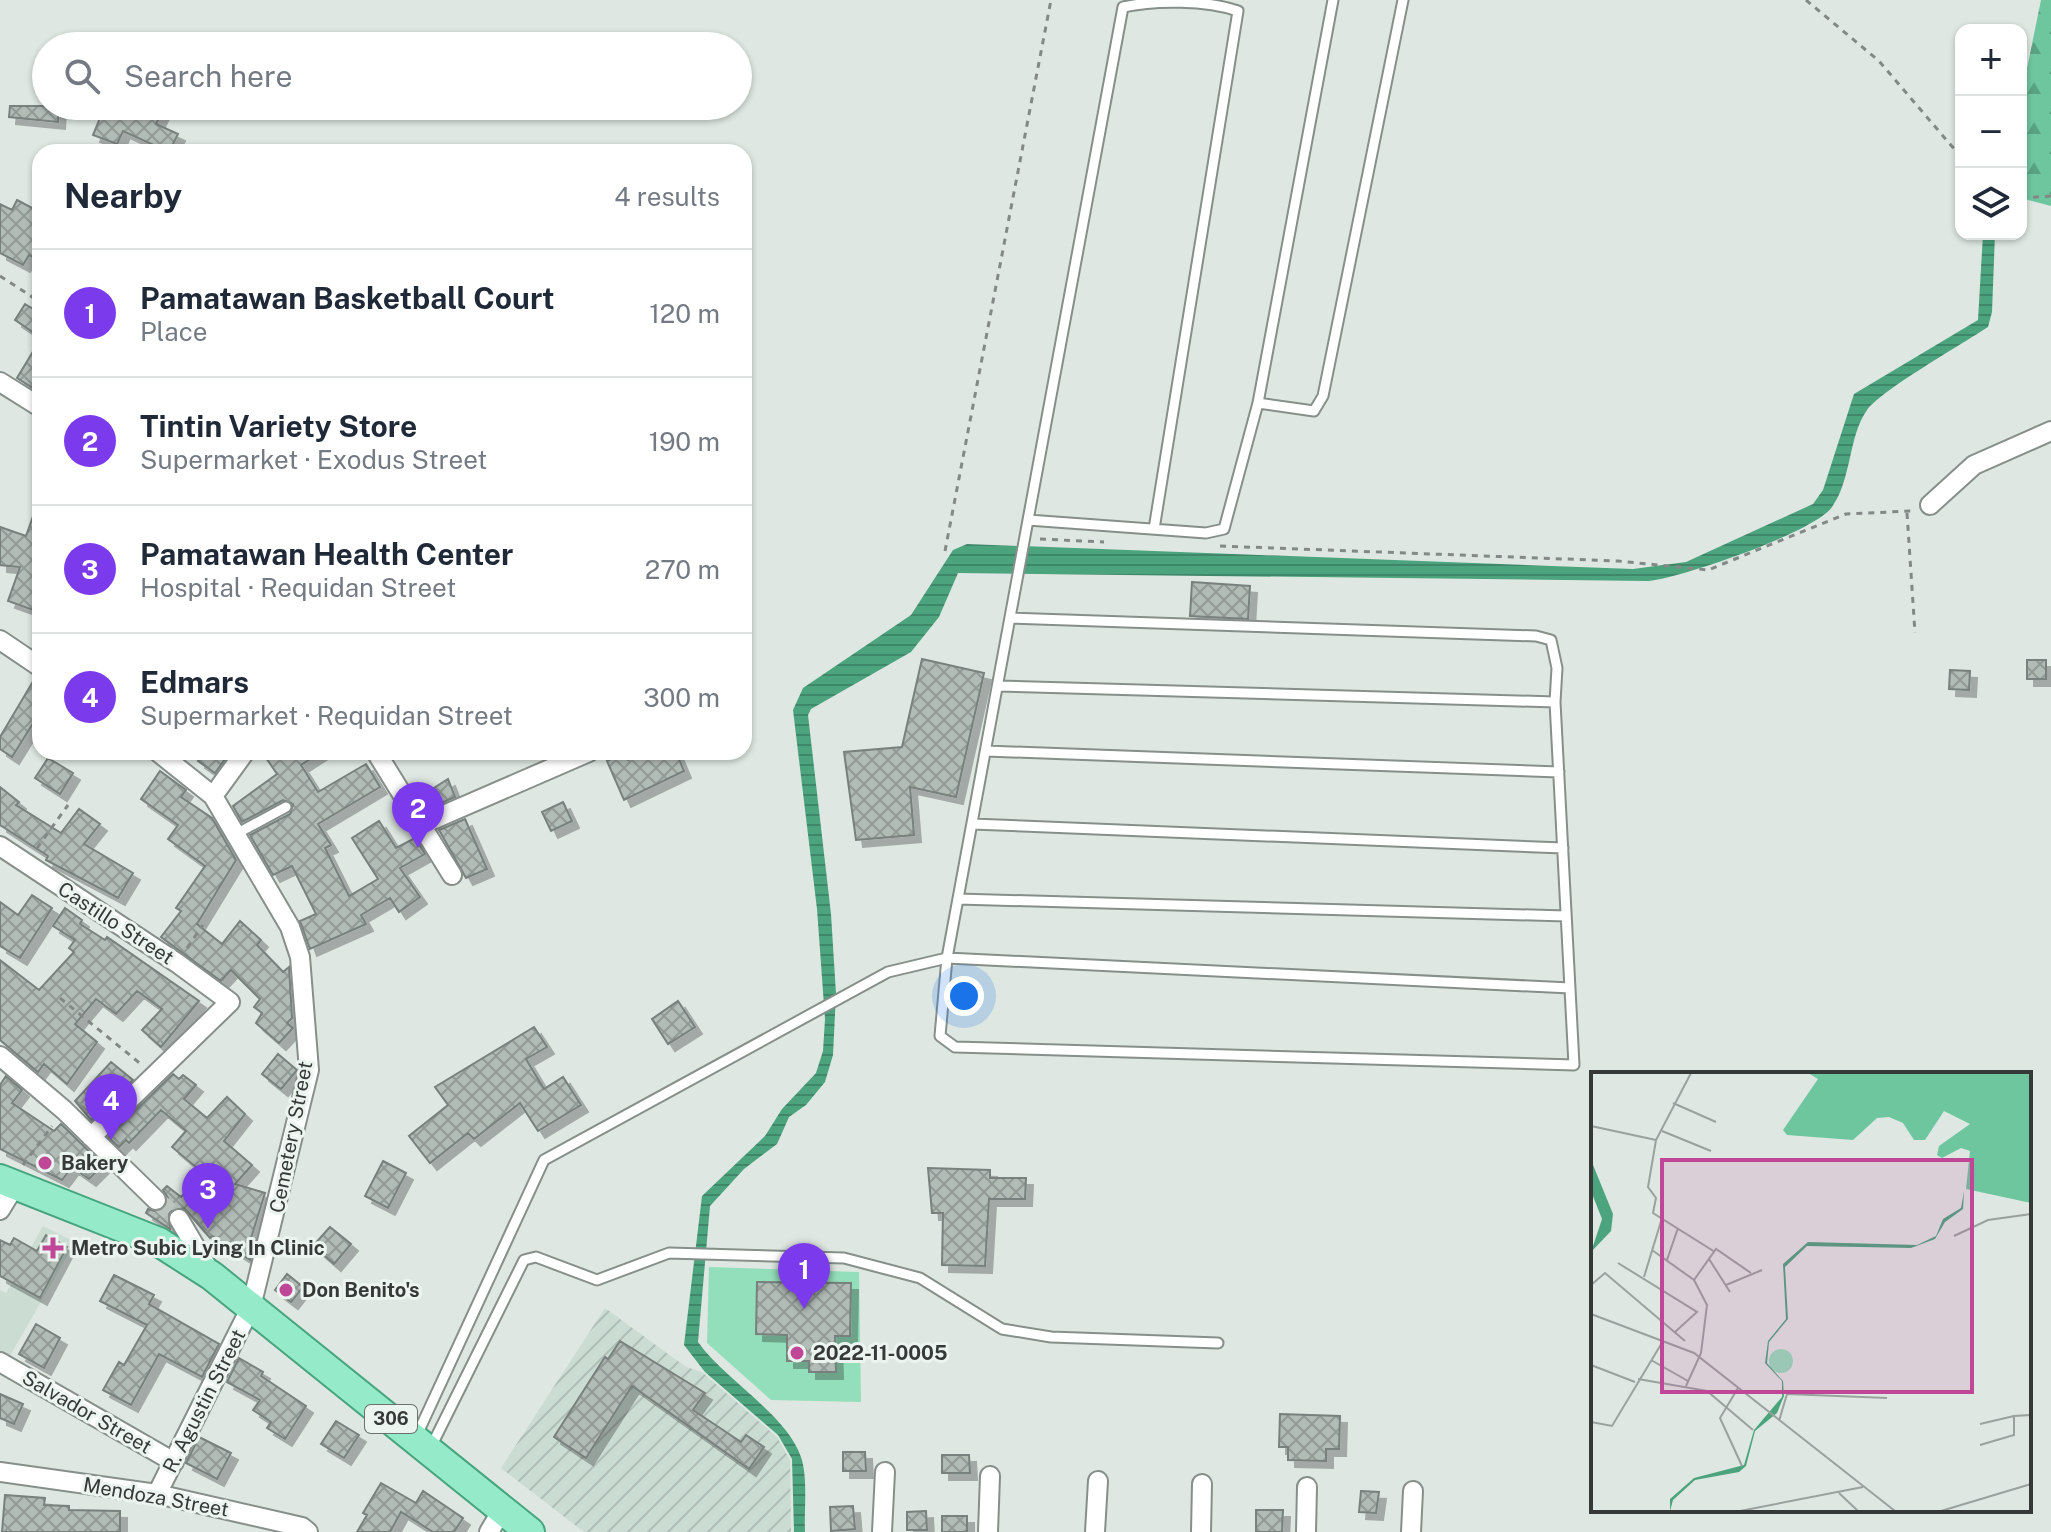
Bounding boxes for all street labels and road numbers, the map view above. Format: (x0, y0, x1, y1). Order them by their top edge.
street label: Castillo Street (54, 877, 178, 969)
street label: Cemetery Street (265, 1059, 317, 1215)
street label: R. Agustin Street (157, 1325, 251, 1477)
street label: Salvador Street (18, 1365, 156, 1459)
road number: 306 (365, 1405, 417, 1433)
street label: Mendoza Street (81, 1472, 231, 1522)

